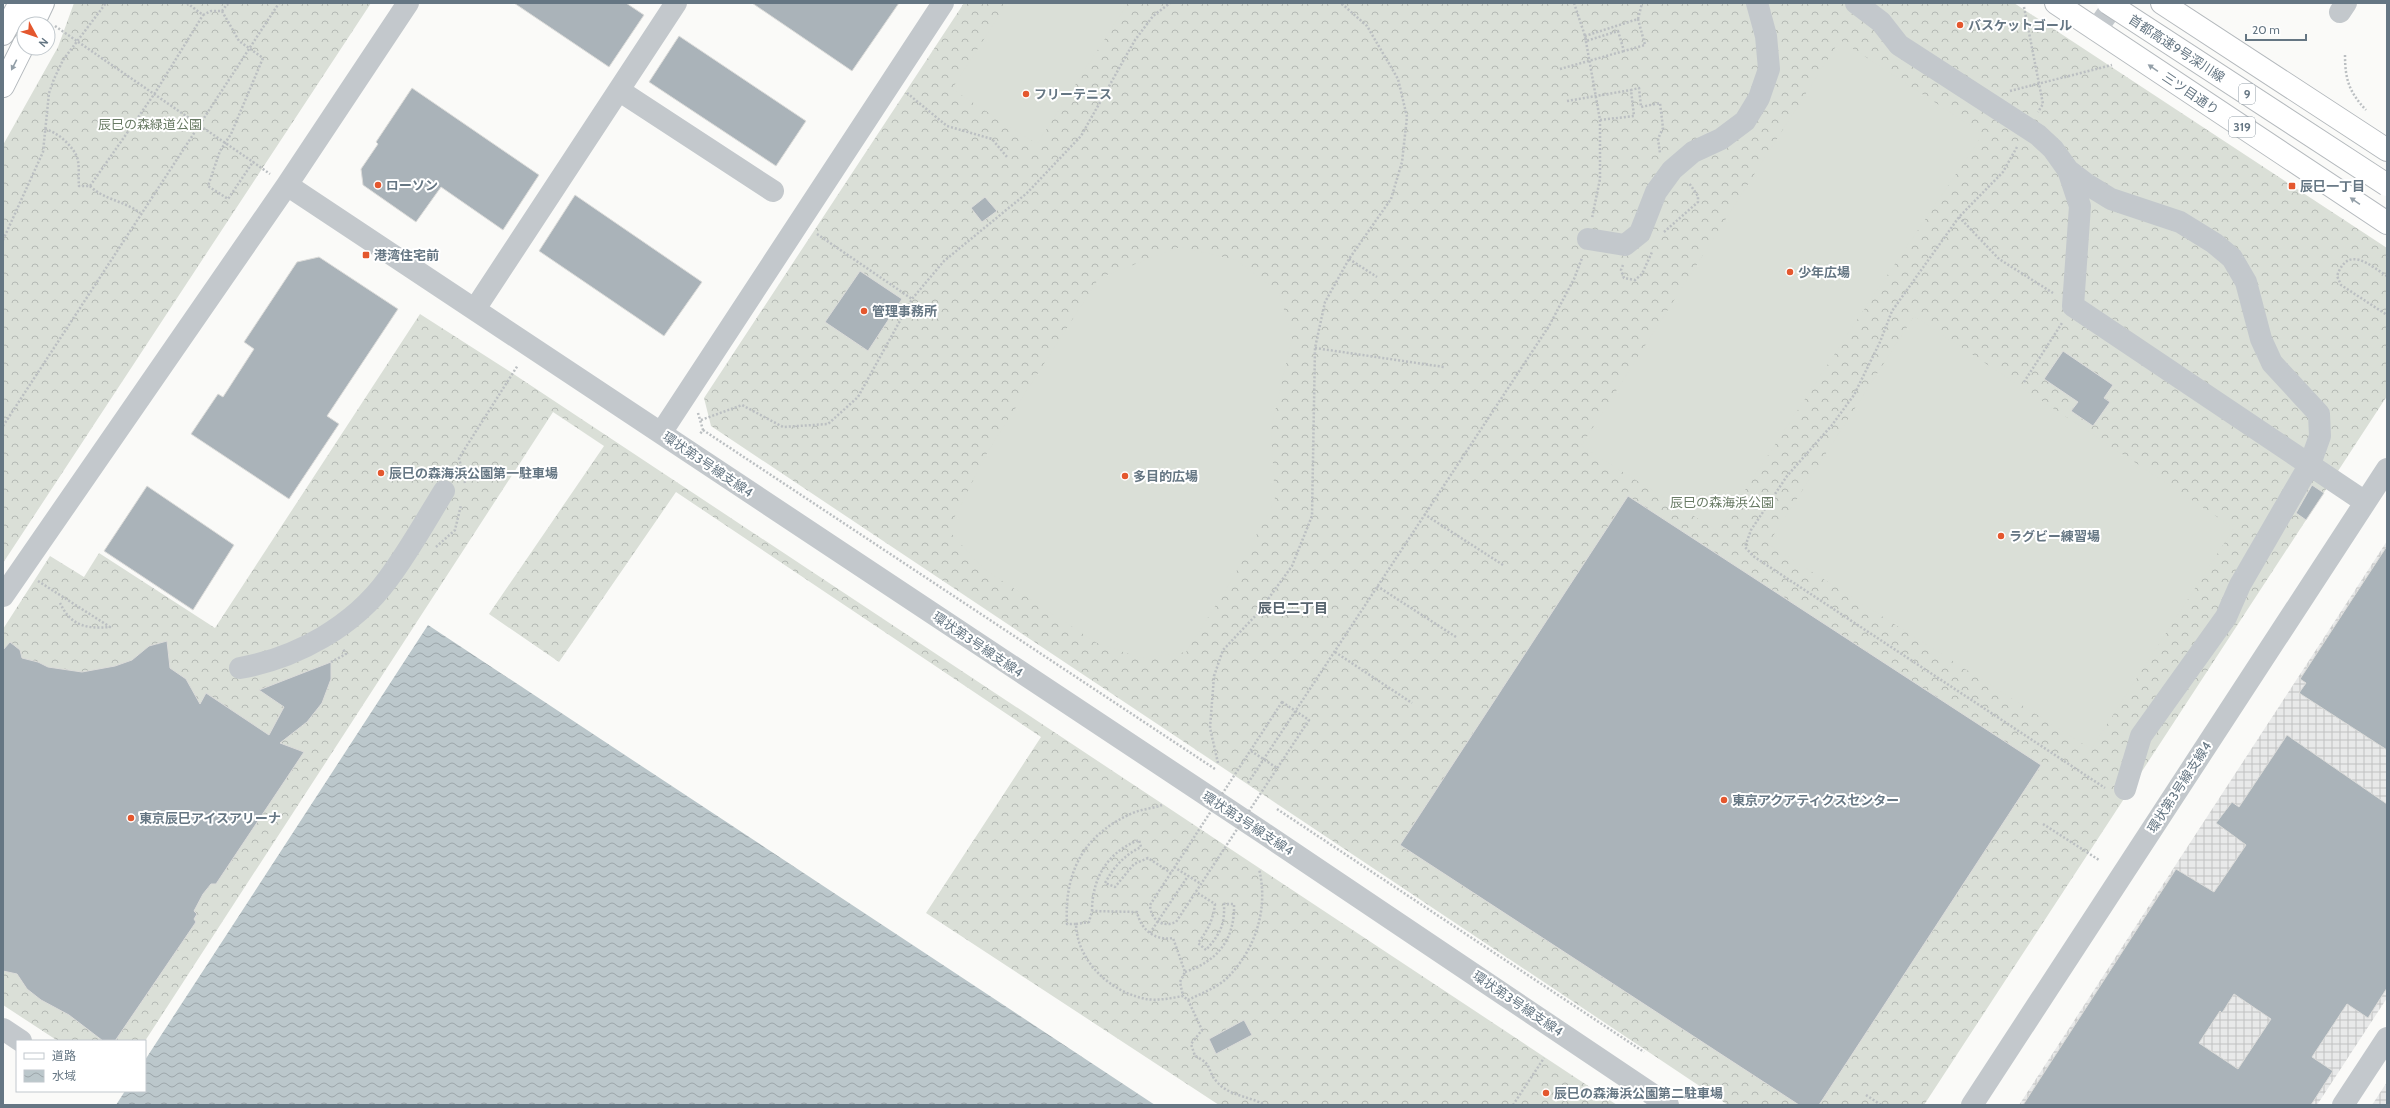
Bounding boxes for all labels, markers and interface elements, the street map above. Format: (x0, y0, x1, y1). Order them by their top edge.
street label: 首都高速9号深川線 (2126, 11, 2228, 85)
north arrow (16, 16, 56, 56)
scale bar (2246, 16, 2306, 42)
place label: バスケットゴール (1968, 17, 2072, 33)
marker: バスケットゴール (1955, 20, 1965, 30)
text: 20 m (2252, 22, 2280, 37)
text: N (36, 35, 52, 50)
one-way arrow (10, 59, 17, 71)
one-way arrow (2148, 64, 2158, 72)
street label: 三ツ目通り (2160, 68, 2222, 118)
road number: 9 (2239, 84, 2255, 104)
place label: フリーテニス (1034, 86, 1112, 102)
marker: フリーテニス (1021, 89, 1031, 99)
park label: 辰巳の森緑道公園 (98, 116, 202, 132)
road number: 319 (2229, 117, 2255, 137)
place label: ローソン (386, 177, 438, 193)
place label: 辰巳一丁目 (2300, 178, 2365, 194)
marker: ローソン (373, 180, 383, 190)
marker: 辰巳一丁目 (2287, 181, 2297, 191)
one-way arrow (2349, 198, 2360, 205)
place label: 港湾住宅前 (374, 247, 439, 263)
marker: 港湾住宅前 (361, 250, 371, 260)
place label: 少年広場 (1798, 264, 1850, 280)
marker: 少年広場 (1785, 267, 1795, 277)
place label: 管理事務所 (872, 303, 937, 319)
marker: 管理事務所 (859, 306, 869, 316)
street label: 環状第3号線支線4 (660, 428, 757, 500)
place label: 辰巳の森海浜公園第一駐車場 (389, 465, 558, 481)
marker: 辰巳の森海浜公園第一駐車場 (376, 468, 386, 478)
place label: 多目的広場 (1133, 468, 1198, 484)
marker: 多目的広場 (1120, 471, 1130, 481)
park label: 辰巳の森海浜公園 (1670, 494, 1774, 510)
place label: ラグビー練習場 (2009, 528, 2100, 544)
marker: ラグビー練習場 (1996, 531, 2006, 541)
district label: 辰巳二丁目 (1258, 599, 1328, 617)
street label: 環状第3号線支線4 (930, 608, 1027, 680)
street label: 環状第3号線支線4 (2144, 738, 2215, 836)
street label: 環状第3号線支線4 (1199, 788, 1297, 859)
place label: 東京アクアティクスセンター (1732, 792, 1899, 808)
marker: 東京アクアティクスセンター (1719, 795, 1729, 805)
place label: 東京辰巳アイスアリーナ (139, 810, 281, 826)
marker: 東京辰巳アイスアリーナ (126, 813, 136, 823)
street label: 環状第3号線支線4 (1470, 967, 1567, 1039)
legend (16, 1040, 146, 1092)
text: 道路 (52, 1048, 76, 1063)
text: 水域 (52, 1068, 76, 1083)
place label: 辰巳の森海浜公園第二駐車場 (1554, 1085, 1723, 1101)
marker: 辰巳の森海浜公園第二駐車場 (1541, 1088, 1551, 1098)

